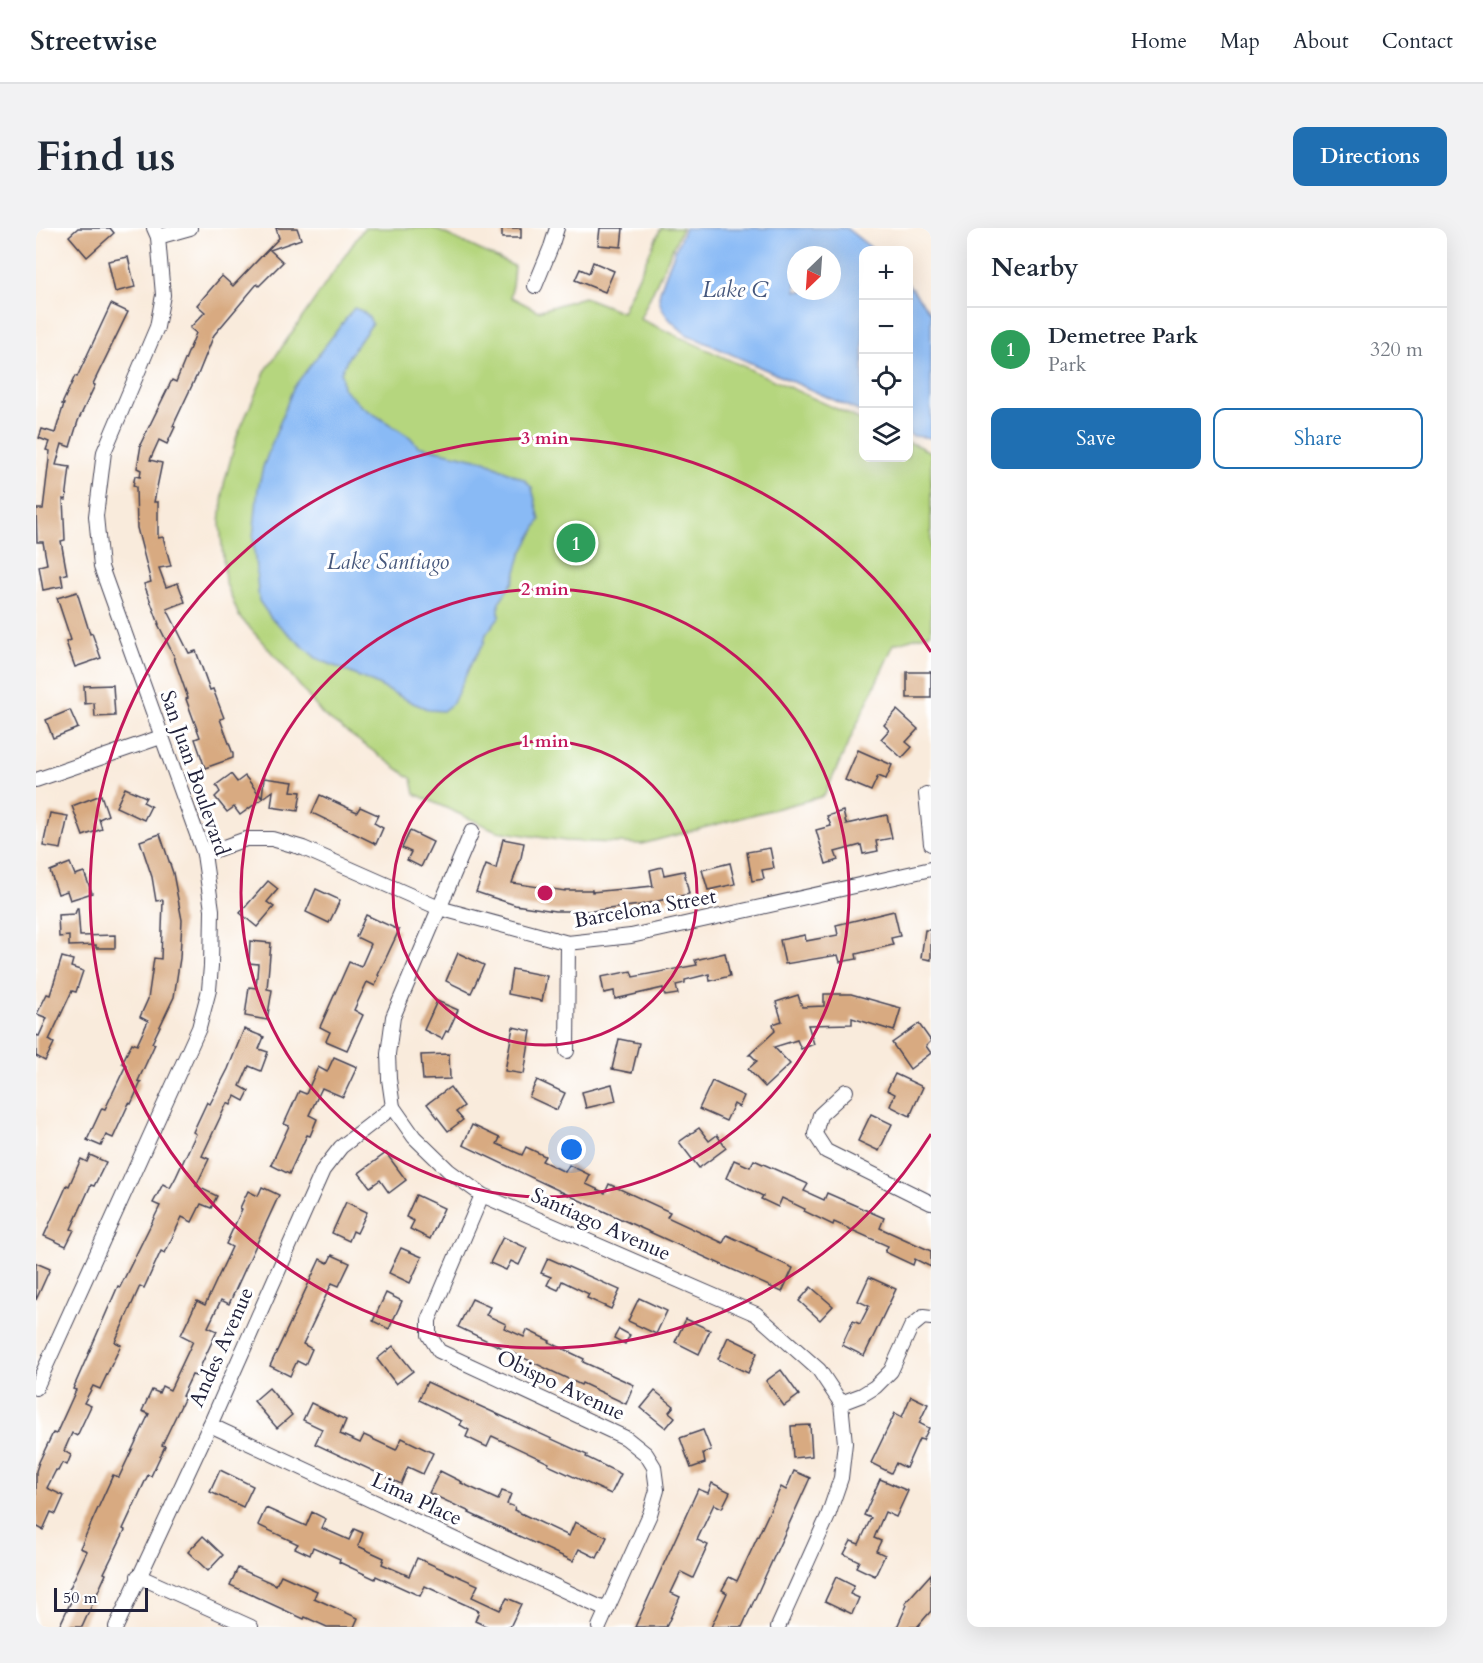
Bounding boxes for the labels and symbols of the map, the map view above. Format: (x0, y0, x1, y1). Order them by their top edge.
north arrow (787, 246, 841, 300)
water label: Lake C (702, 275, 768, 305)
text: 3 min (521, 426, 569, 451)
pin: 1 (556, 520, 596, 566)
water label: Lake Santiago (327, 547, 449, 577)
text: 2 min (521, 577, 569, 602)
street label: San Juan Boulevard (153, 687, 236, 860)
text: 1 min (521, 729, 569, 754)
street label: Barcelona Street (572, 882, 719, 935)
centre of rings (535, 883, 555, 903)
your location (557, 1135, 586, 1164)
street label: Santiago Avenue (526, 1181, 675, 1268)
street label: Andes Avenue (182, 1283, 261, 1412)
street label: Obispo Avenue (492, 1343, 630, 1428)
street label: Lima Place (367, 1466, 467, 1533)
scale bar (54, 1585, 148, 1612)

